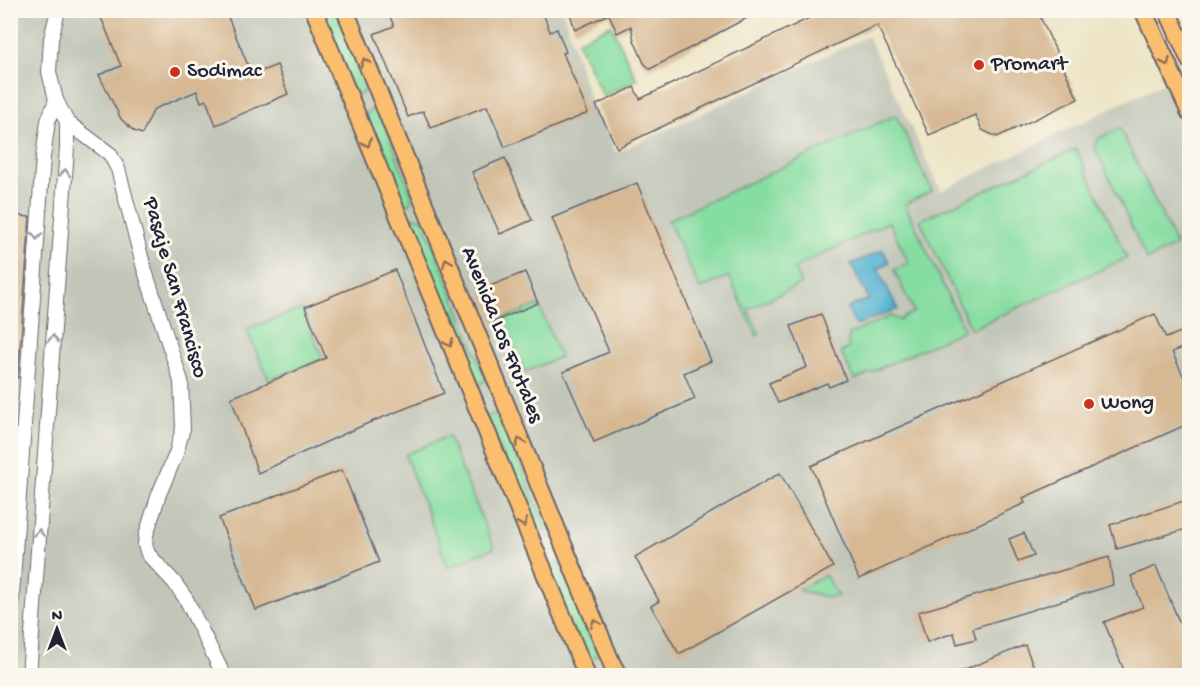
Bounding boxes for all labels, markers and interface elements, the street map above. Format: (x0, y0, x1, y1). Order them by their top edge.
place label: Promart (990, 52, 1069, 78)
one-way arrow (1159, 56, 1171, 67)
one-way arrow (360, 57, 372, 68)
marker: Promart (972, 58, 986, 72)
place label: Sodimac (187, 59, 263, 85)
marker: Sodimac (168, 65, 182, 79)
one-way arrow (360, 136, 372, 147)
one-way arrow (58, 168, 71, 177)
street label: Pasaje San Francisco (135, 194, 212, 381)
one-way arrow (31, 232, 44, 241)
street label: Avenida Los Frutales (454, 243, 548, 427)
one-way arrow (442, 257, 454, 268)
one-way arrow (46, 334, 59, 343)
one-way arrow (442, 336, 454, 347)
place label: Wong (1101, 391, 1154, 417)
marker: Wong (1082, 397, 1096, 411)
one-way arrow (515, 438, 527, 449)
one-way arrow (516, 516, 528, 527)
one-way arrow (33, 529, 46, 538)
north arrow (27, 599, 87, 659)
text: N (52, 608, 63, 627)
one-way arrow (590, 618, 602, 629)

